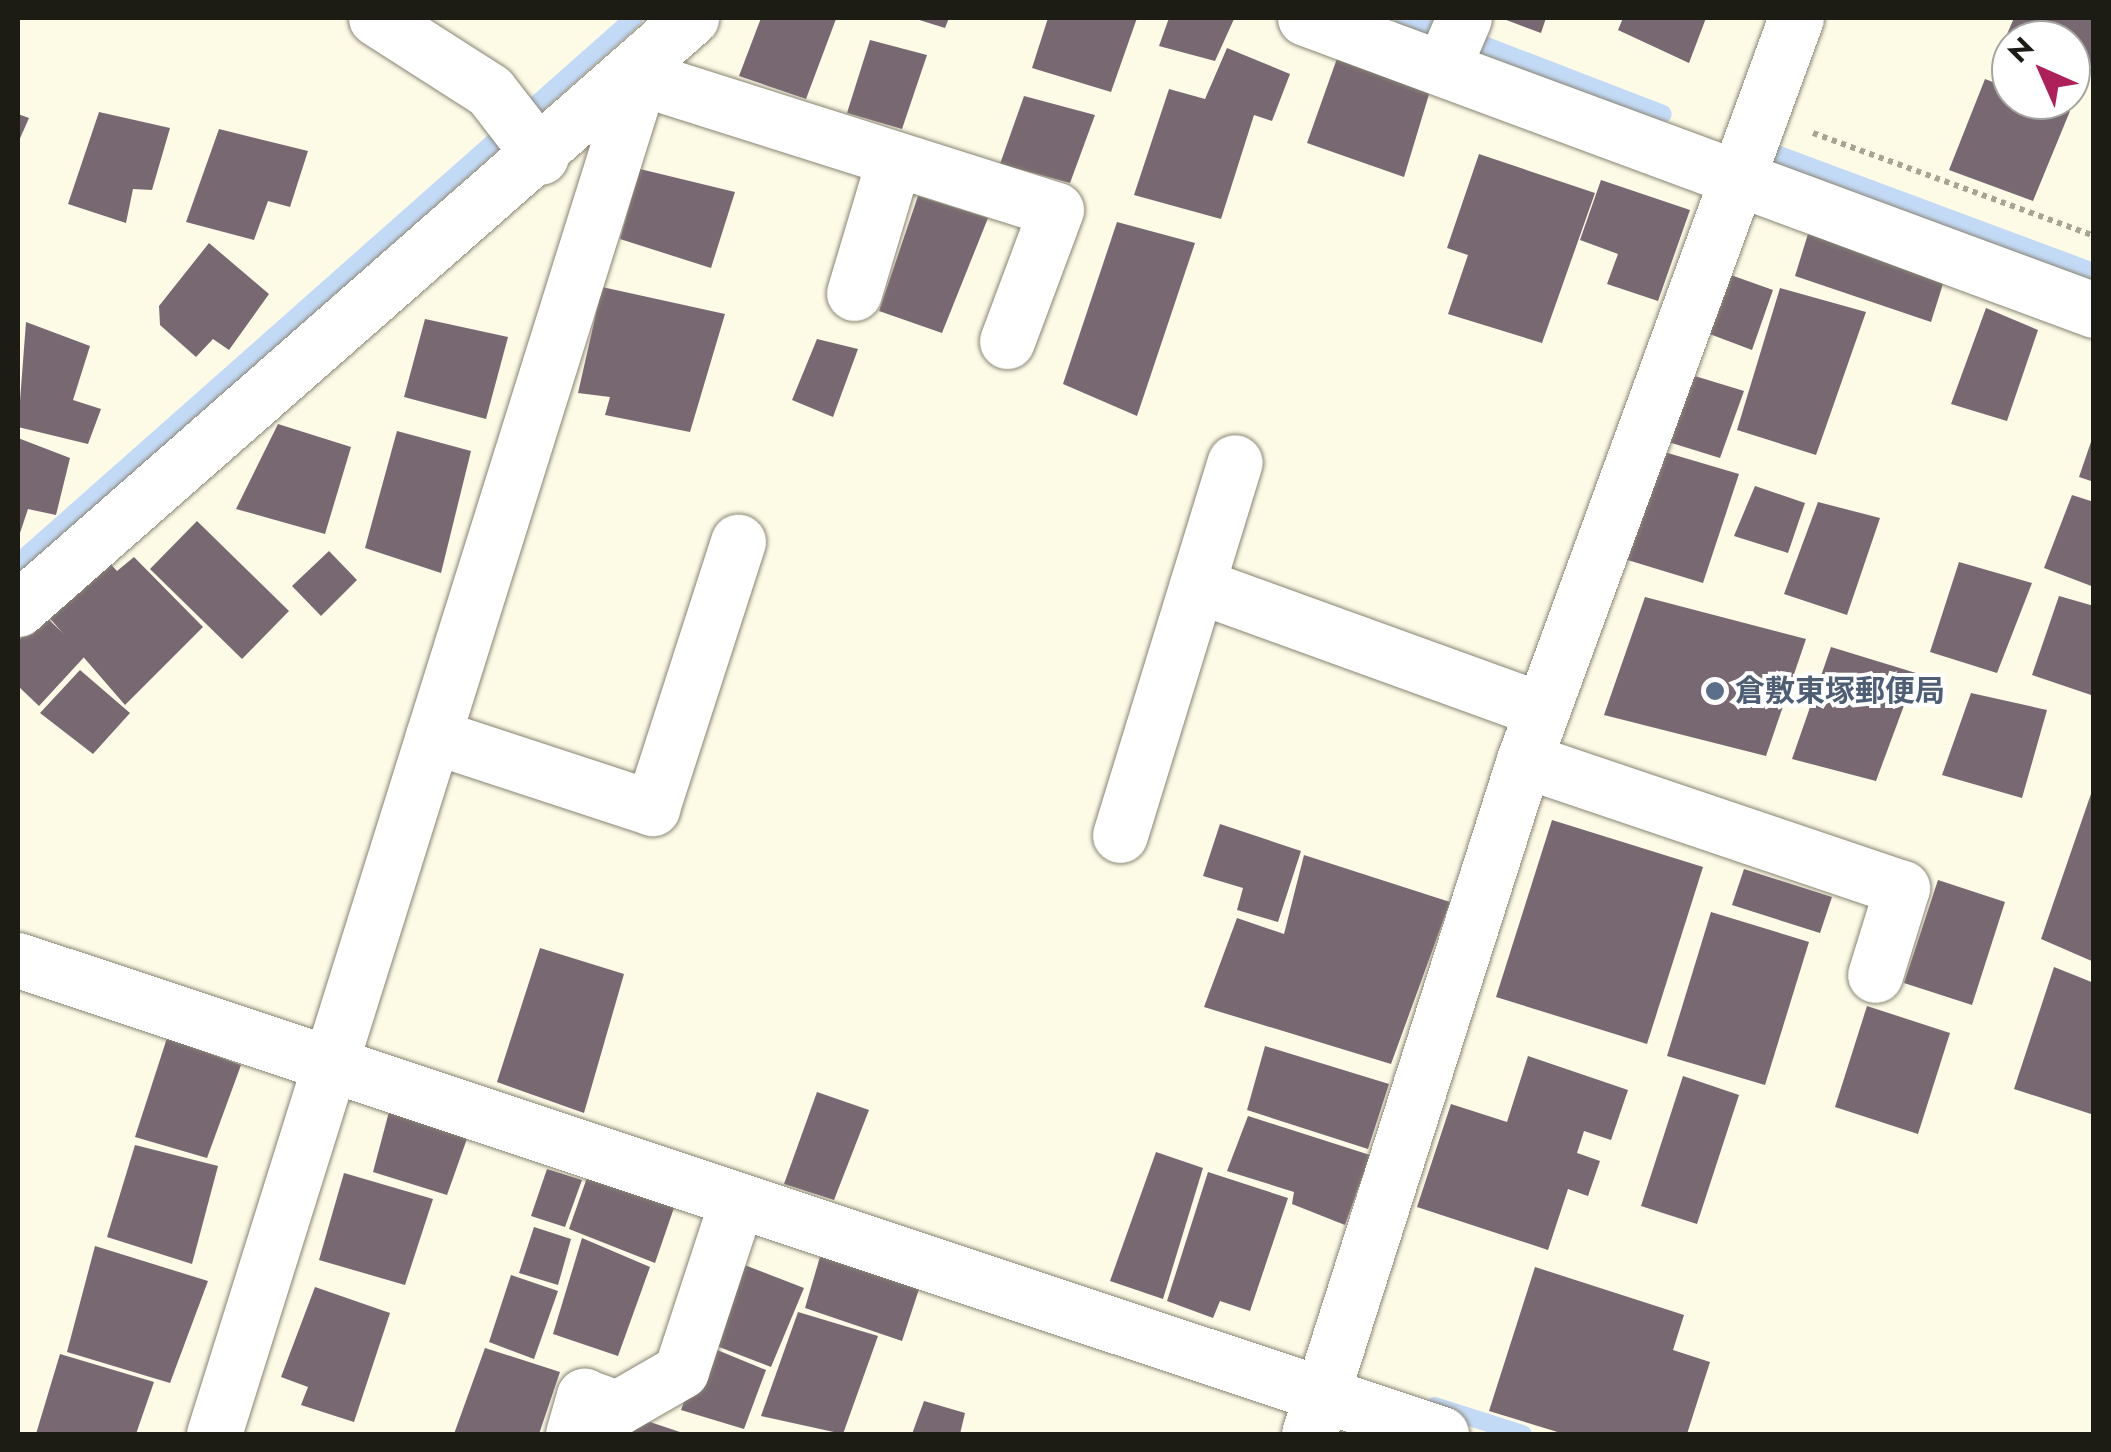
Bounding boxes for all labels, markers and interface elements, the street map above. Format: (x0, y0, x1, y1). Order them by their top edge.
north arrow (1991, 20, 2091, 120)
text: N (1998, 27, 2043, 72)
place label: 倉敷東塚郵便局 (1735, 673, 1945, 709)
marker: 倉敷東塚郵便局 (1704, 680, 1726, 702)

